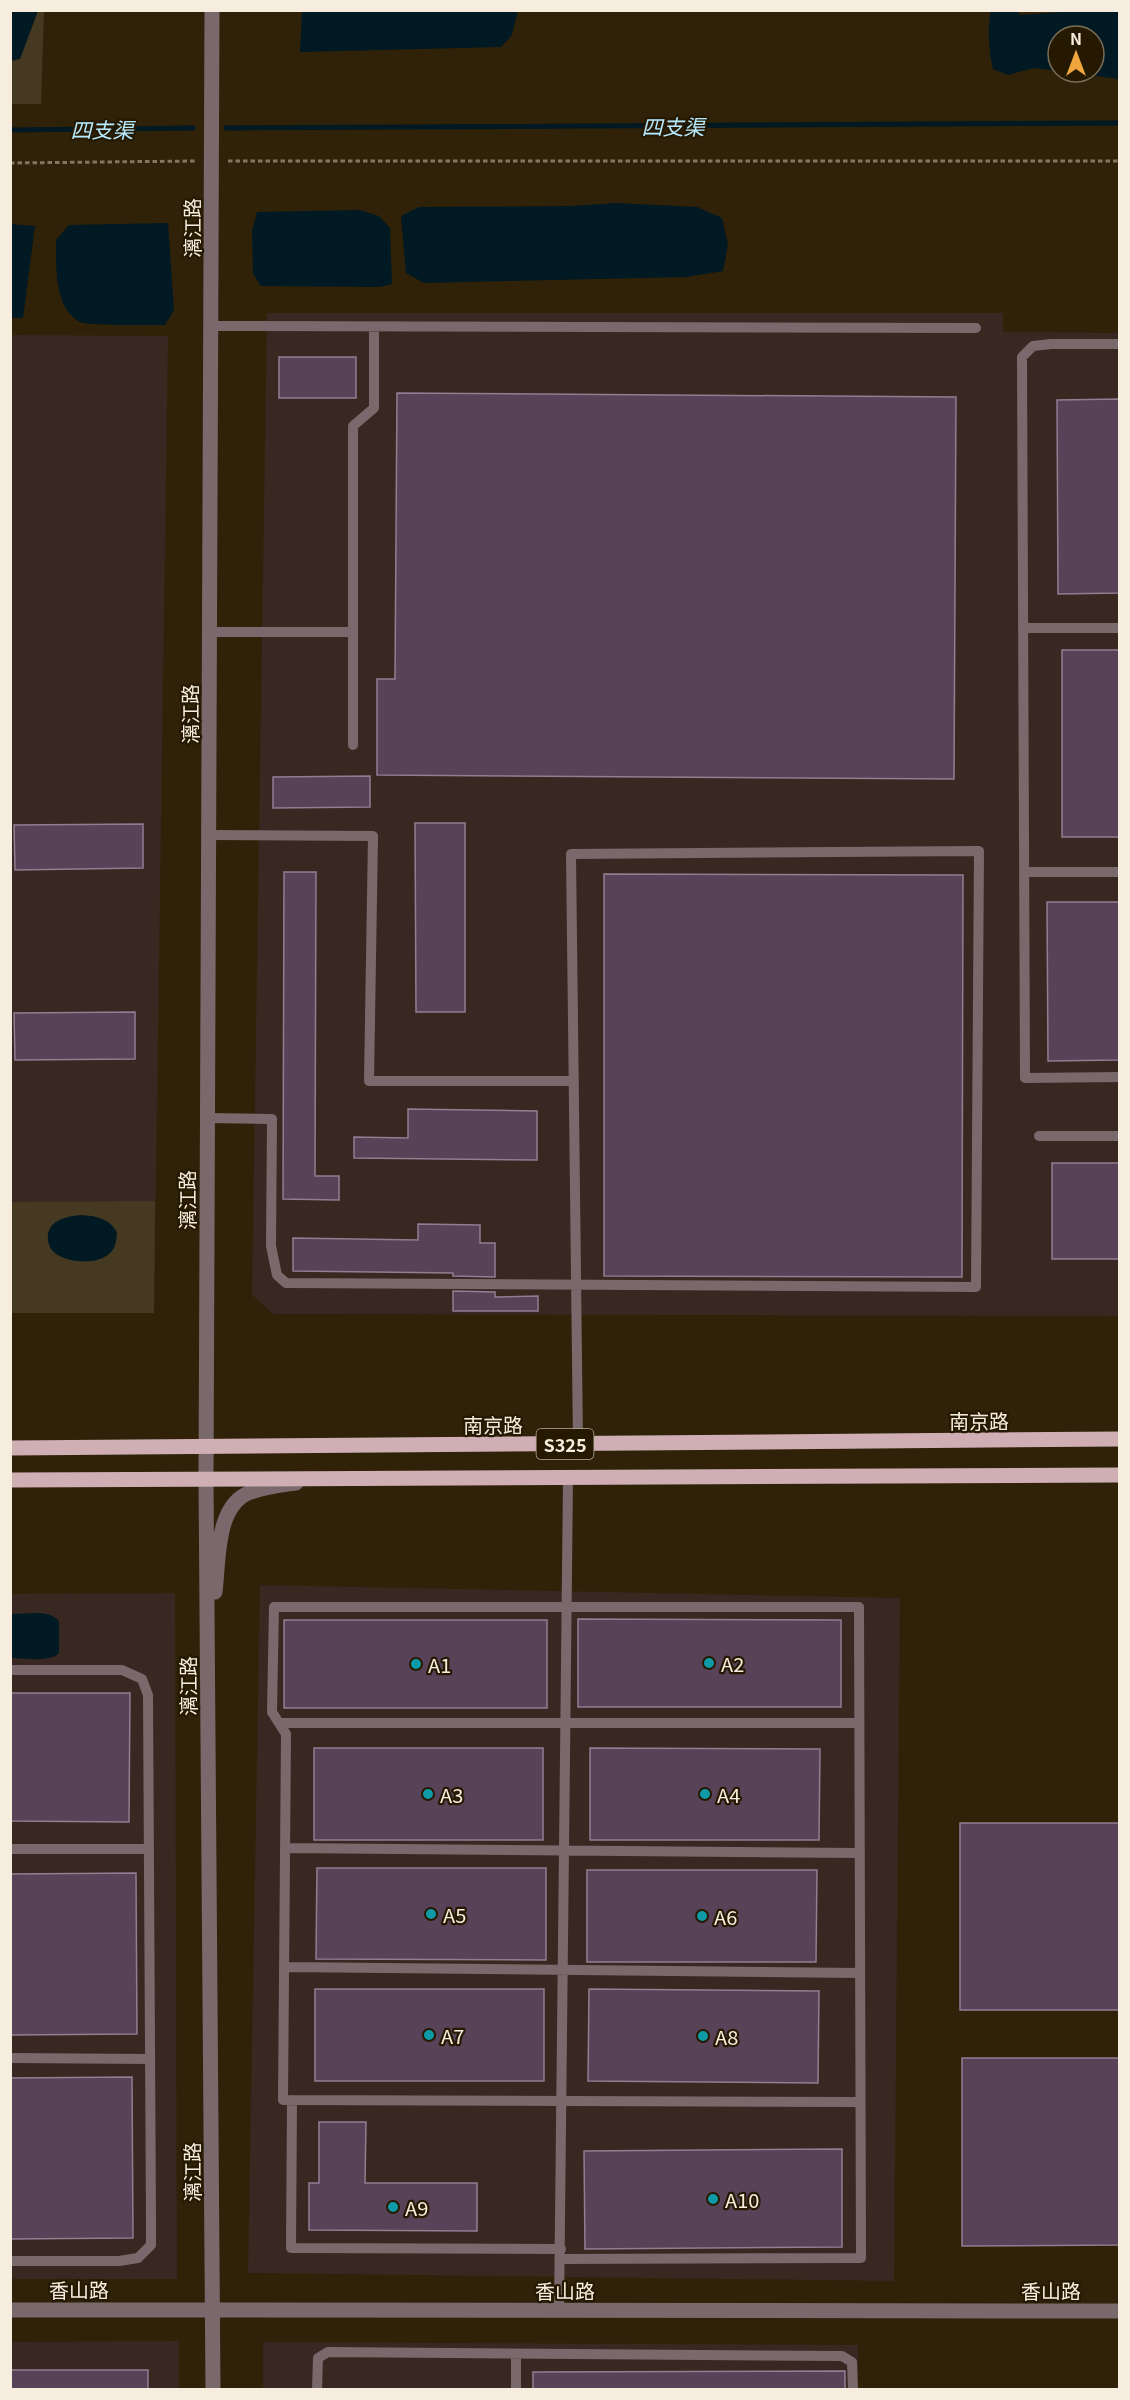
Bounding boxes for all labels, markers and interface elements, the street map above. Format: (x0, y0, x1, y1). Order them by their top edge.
north arrow (1046, 24, 1106, 84)
text: N (1070, 26, 1082, 50)
water label: 四支渠 (642, 111, 707, 141)
water label: 四支渠 (71, 114, 136, 144)
street label: 漓江路 (177, 198, 206, 258)
street label: 漓江路 (175, 684, 204, 744)
street label: 漓江路 (172, 1170, 201, 1230)
street label: 南京路 (949, 1406, 1009, 1435)
street label: 南京路 (463, 1410, 523, 1439)
road number: S325 (536, 1429, 594, 1459)
place label: A2 (721, 1649, 744, 1678)
place label: A1 (428, 1650, 451, 1679)
street label: 漓江路 (173, 1656, 202, 1716)
marker: A2 (702, 1656, 716, 1670)
marker: A1 (409, 1657, 423, 1671)
place label: A3 (440, 1780, 463, 1809)
place label: A4 (717, 1780, 740, 1809)
marker: A3 (421, 1787, 435, 1801)
marker: A4 (698, 1787, 712, 1801)
place label: A5 (443, 1900, 466, 1929)
place label: A6 (714, 1902, 737, 1931)
marker: A5 (424, 1907, 438, 1921)
marker: A6 (695, 1909, 709, 1923)
place label: A7 (441, 2021, 464, 2050)
place label: A8 (715, 2022, 738, 2051)
marker: A7 (422, 2028, 436, 2042)
marker: A8 (696, 2029, 710, 2043)
street label: 漓江路 (177, 2142, 206, 2202)
place label: A10 (725, 2185, 759, 2214)
marker: A10 (706, 2192, 720, 2206)
place label: A9 (405, 2193, 428, 2222)
marker: A9 (386, 2200, 400, 2214)
street label: 香山路 (49, 2275, 109, 2304)
street label: 香山路 (535, 2276, 595, 2305)
street label: 香山路 (1021, 2276, 1081, 2305)

